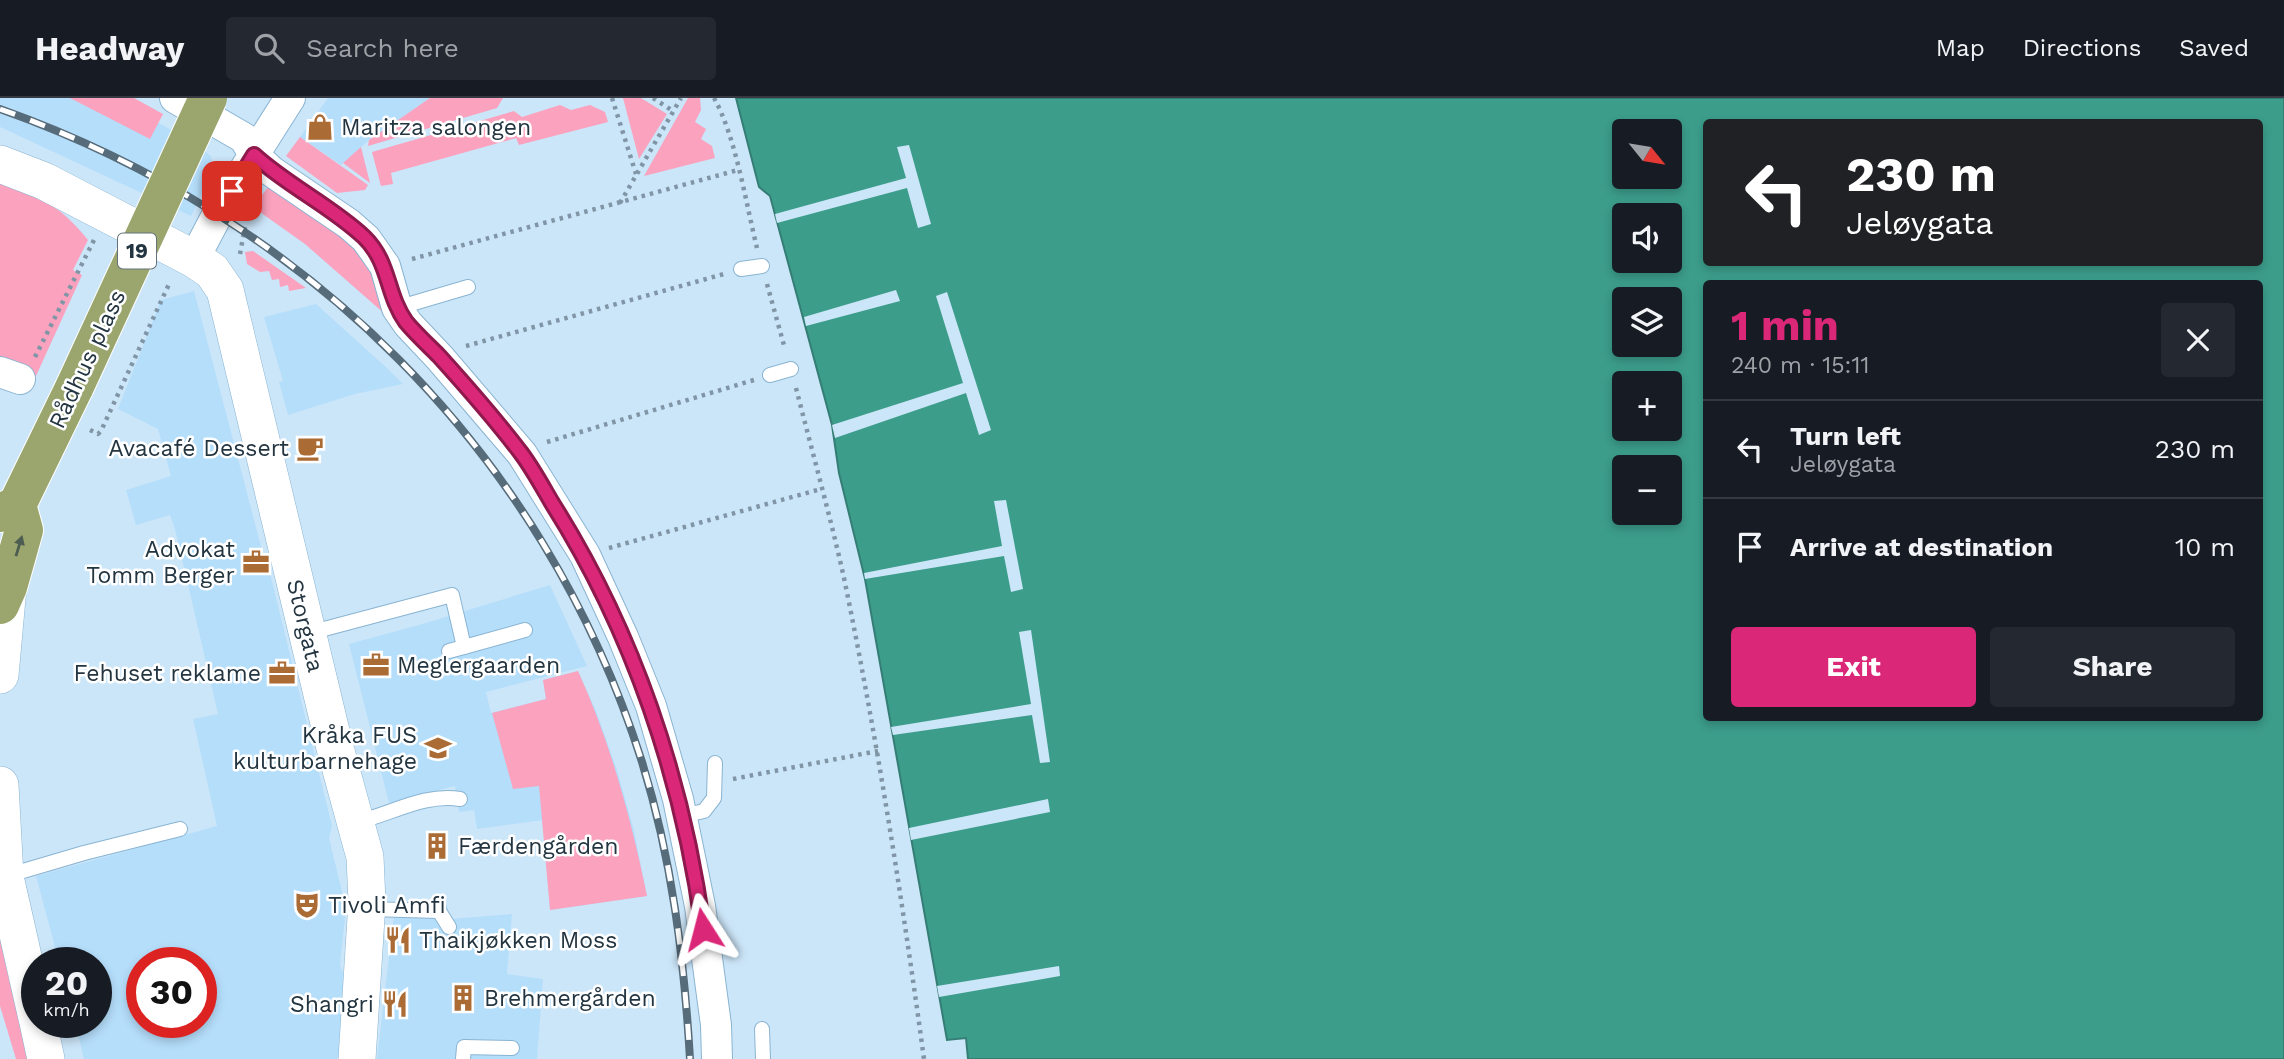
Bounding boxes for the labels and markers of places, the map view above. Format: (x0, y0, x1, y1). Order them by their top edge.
shop icon: Maritza salongen (305, 112, 335, 142)
place label: Maritza salongen (341, 114, 531, 141)
pin (202, 161, 262, 221)
cafe icon: Avacafé Dessert (295, 433, 325, 463)
place label: Avacafé Dessert (109, 435, 289, 462)
place label: Advokat Tomm Berger (86, 536, 235, 589)
office icon: Advokat Tomm Berger (241, 547, 271, 577)
office icon: Meglergaarden (361, 650, 391, 680)
place label: Meglergaarden (397, 652, 560, 679)
office icon: Fehuset reklame (267, 658, 297, 688)
place label: Fehuset reklame (73, 660, 261, 687)
place label: Kråka FUS kulturbarnehage (233, 722, 417, 775)
school or university icon: Kråka FUS kulturbarnehage (423, 733, 453, 763)
building icon: Færdengården (422, 831, 452, 861)
place label: Færdengården (458, 833, 619, 860)
theatre icon: Tivoli Amfi (292, 890, 322, 920)
place label: Tivoli Amfi (328, 892, 446, 919)
restaurant icon: Thaikjøkken Moss (383, 925, 413, 955)
place label: Thaikjøkken Moss (419, 927, 617, 954)
building icon: Brehmergården (448, 983, 478, 1013)
place label: Brehmergården (484, 985, 656, 1012)
restaurant icon: Shangri (380, 989, 410, 1019)
place label: Shangri (290, 991, 374, 1018)

